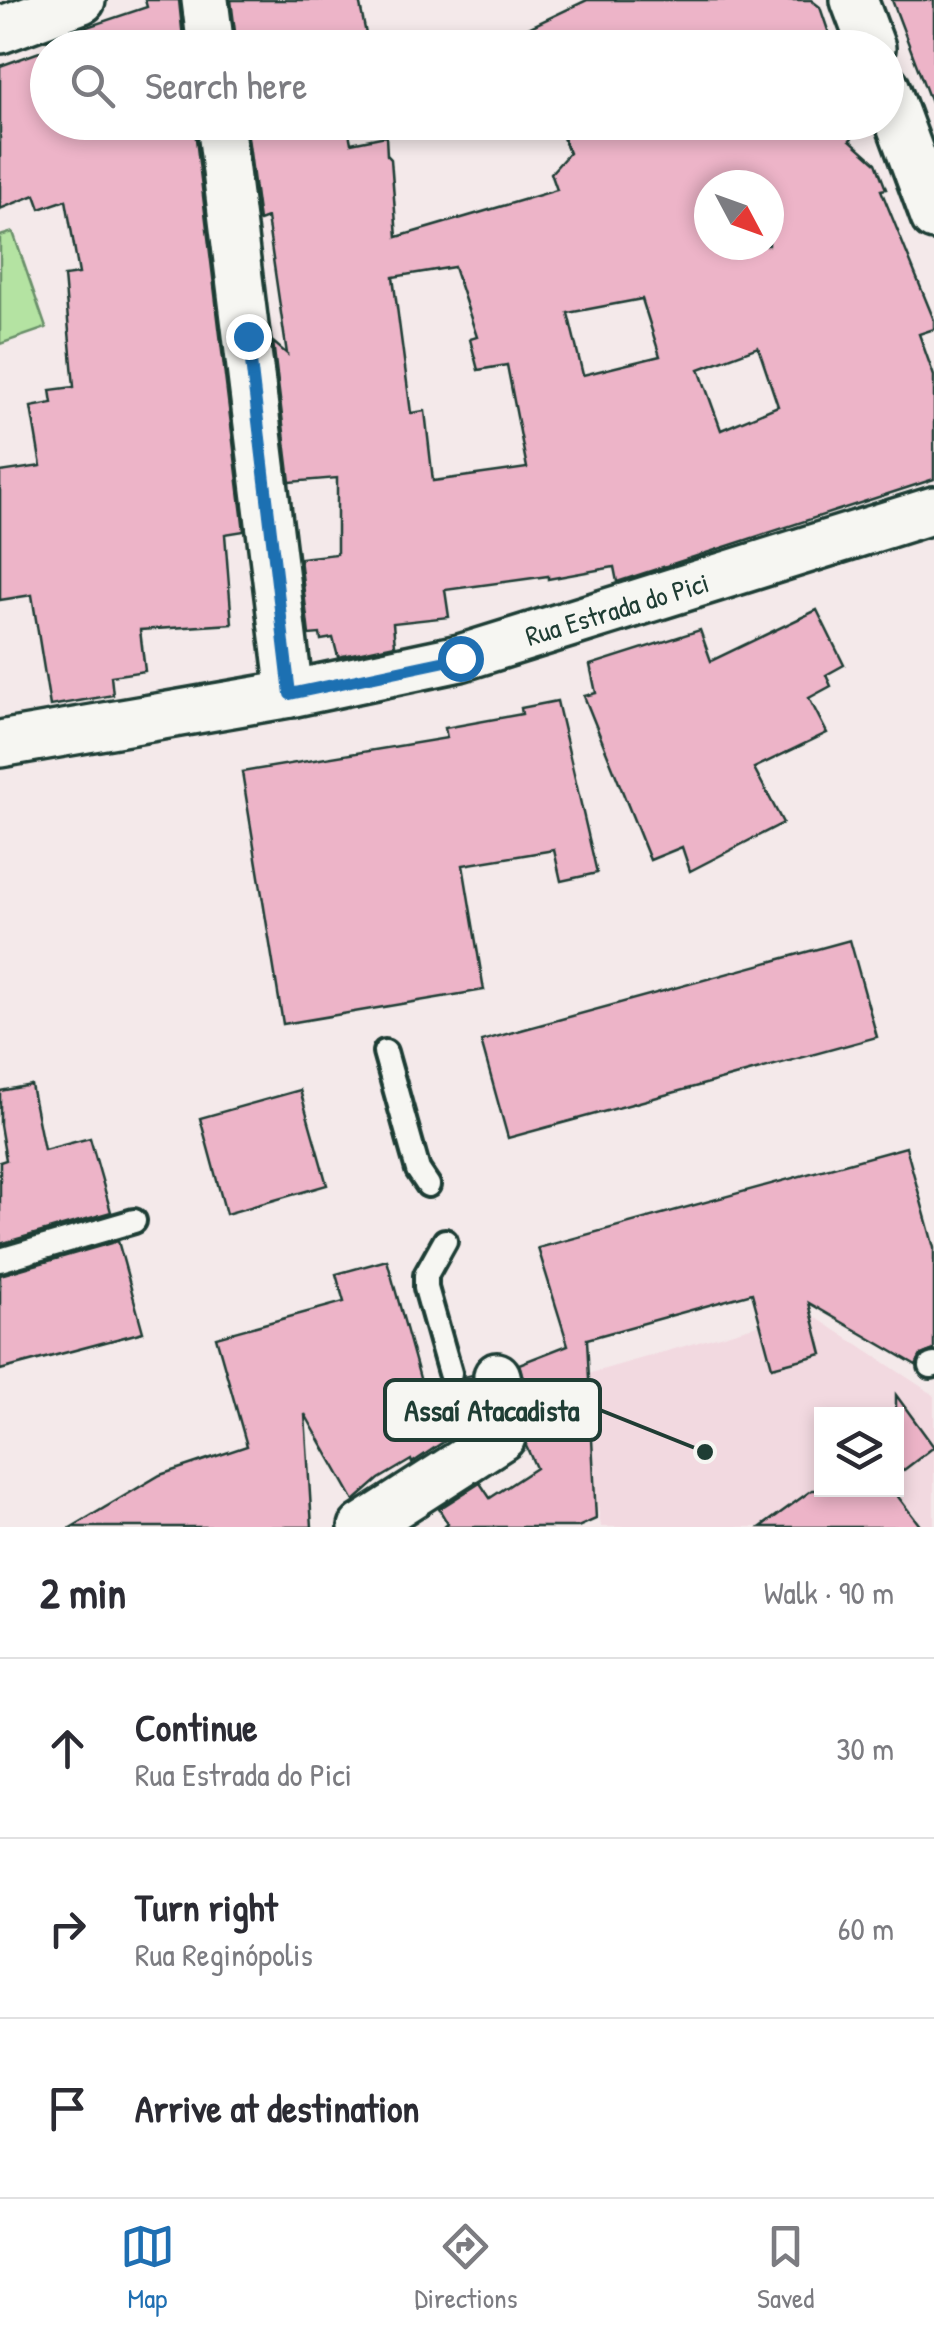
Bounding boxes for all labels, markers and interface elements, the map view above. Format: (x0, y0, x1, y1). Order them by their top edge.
search box (30, 30, 904, 140)
icon: search (65, 58, 120, 113)
text: Search here (145, 59, 307, 111)
north arrow (694, 170, 784, 260)
route end (226, 314, 272, 360)
street label: Rua Estrada do Pici (521, 563, 713, 655)
route start (438, 636, 484, 682)
callout: Assaí Atacadista (385, 1380, 600, 1440)
text: Assaí Atacadista (404, 1390, 580, 1430)
map controls (814, 1407, 904, 1497)
button: layers (814, 1407, 904, 1497)
text: 2 min (40, 1564, 126, 1621)
text: Walk · 90 m (764, 1571, 894, 1614)
text: Continue (135, 1701, 257, 1753)
icon: ahead (40, 1721, 95, 1776)
text: 30 m (836, 1727, 894, 1770)
text: Rua Estrada do Pici (135, 1753, 352, 1796)
text: Turn right (135, 1881, 278, 1933)
icon: right (40, 1901, 95, 1956)
text: 60 m (838, 1907, 894, 1950)
text: Rua Reginópolis (135, 1933, 313, 1976)
icon: arrive (40, 2081, 95, 2136)
text: Arrive at destination (135, 2082, 419, 2134)
tab: Map (120, 2219, 175, 2317)
tab: Directions (414, 2219, 517, 2317)
tab: Saved (757, 2219, 814, 2317)

